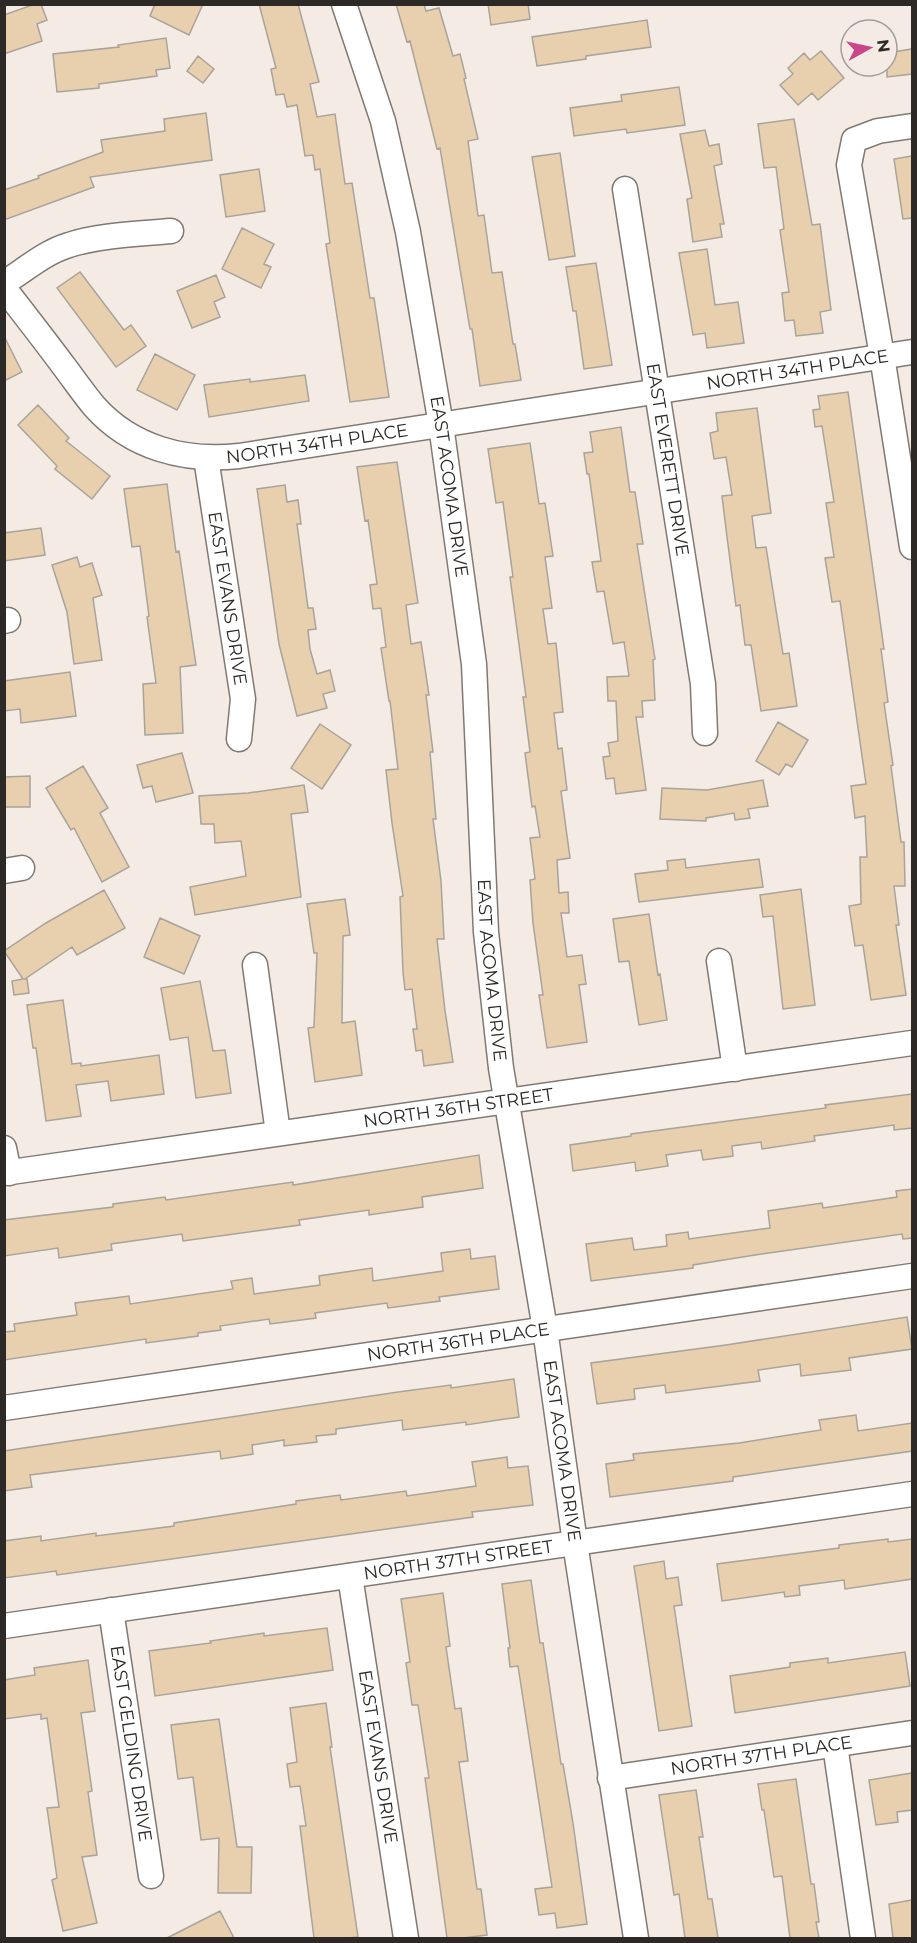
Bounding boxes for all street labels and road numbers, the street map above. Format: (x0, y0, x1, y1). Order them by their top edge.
street label: NORTH 34TH PLACE (705, 345, 890, 395)
street label: EAST EVERETT DRIVE (642, 362, 694, 558)
street label: EAST ACOMA DRIVE (425, 394, 473, 579)
street label: NORTH 34TH PLACE (225, 419, 410, 468)
street label: EAST EVANS DRIVE (203, 510, 252, 687)
street label: EAST ACOMA DRIVE (473, 879, 511, 1063)
street label: NORTH 36TH STREET (362, 1083, 555, 1132)
street label: NORTH 36TH PLACE (366, 1318, 551, 1366)
street label: EAST ACOMA DRIVE (538, 1359, 586, 1543)
street label: NORTH 37TH STREET (362, 1535, 555, 1585)
street label: EAST GELDING DRIVE (105, 1644, 157, 1843)
street label: EAST EVANS DRIVE (354, 1668, 402, 1845)
street label: NORTH 37TH PLACE (669, 1731, 854, 1780)

